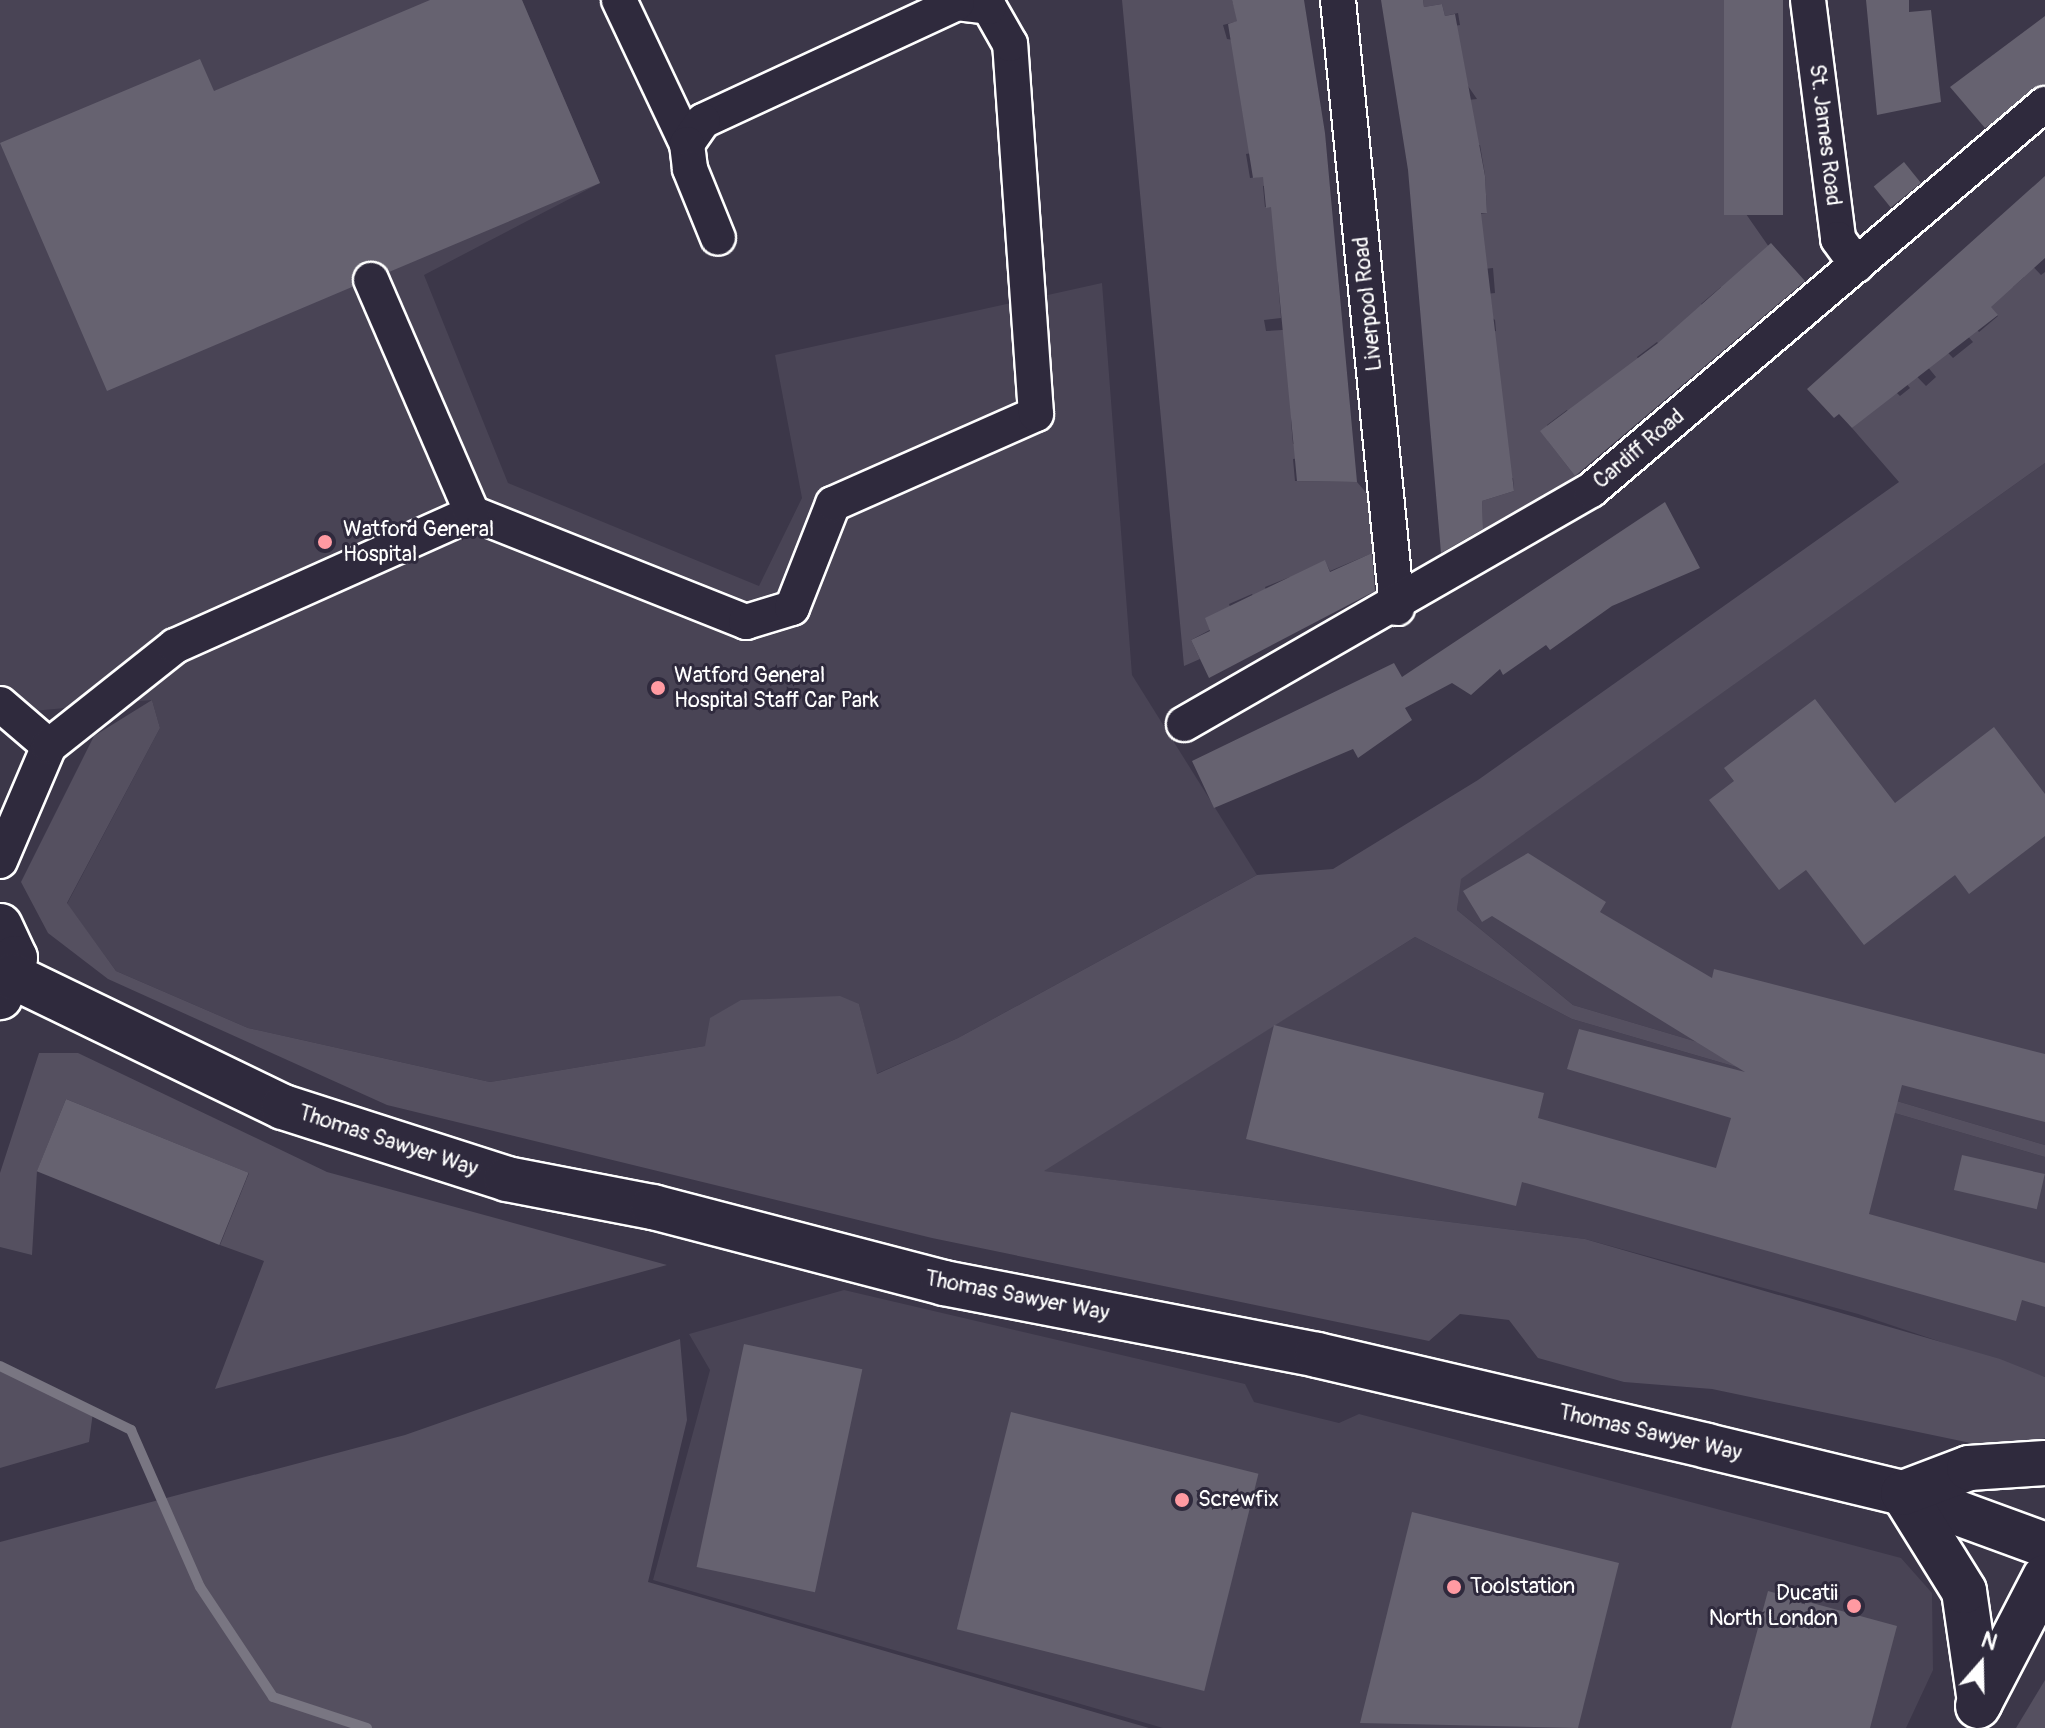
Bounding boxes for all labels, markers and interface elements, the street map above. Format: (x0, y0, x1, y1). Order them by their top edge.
street label: St. James Road (1803, 63, 1847, 207)
street label: Liverpool Road (1348, 235, 1388, 373)
street label: Cardiff Road (1588, 403, 1690, 495)
place label: Watford General Hospital (343, 516, 494, 568)
marker: Watford General Hospital (314, 531, 336, 553)
place label: Watford General Hospital Staff Car Park (674, 662, 879, 714)
marker: Watford General Hospital Staff Car Park (649, 679, 667, 697)
street label: Thomas Sawyer Way (295, 1100, 481, 1182)
street label: Thomas Sawyer Way (923, 1265, 1111, 1327)
street label: Thomas Sawyer Way (1556, 1399, 1744, 1467)
place label: Screwfix (1198, 1487, 1279, 1513)
marker: Screwfix (1173, 1491, 1191, 1509)
place label: Toolstation (1470, 1574, 1575, 1600)
marker: Toolstation (1445, 1578, 1463, 1596)
place label: Ducatii North London (1709, 1580, 1838, 1632)
marker: Ducatii North London (1845, 1597, 1863, 1615)
north arrow (1941, 1624, 2021, 1704)
text: N (1977, 1626, 2001, 1657)

